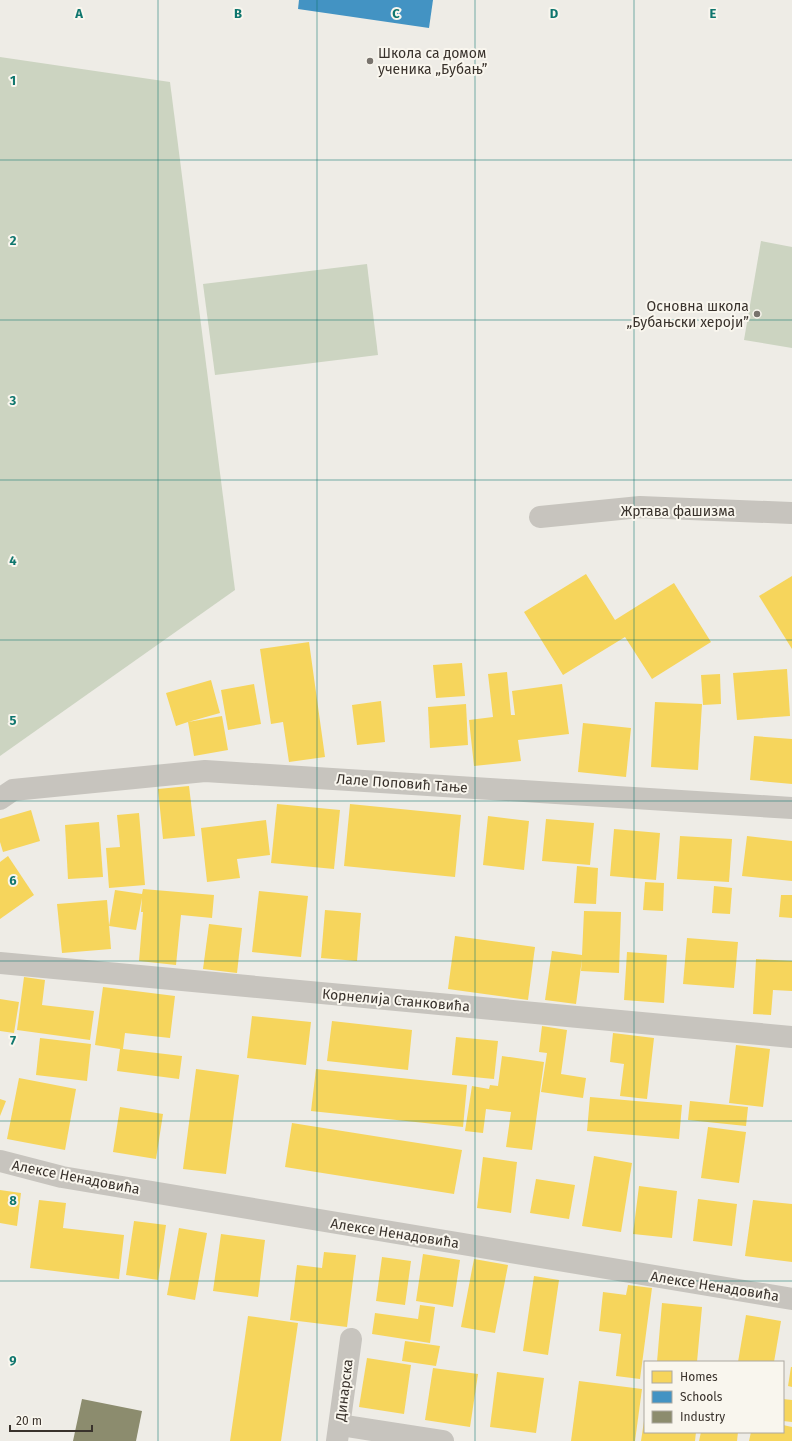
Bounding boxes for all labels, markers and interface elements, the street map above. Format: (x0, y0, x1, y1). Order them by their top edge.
text: A (74, 6, 83, 21)
text: B (234, 6, 242, 21)
text: C (392, 6, 400, 21)
text: D (550, 6, 559, 21)
text: E (710, 6, 717, 21)
place label: Школа са домом ученика „Бубањ” (378, 45, 488, 78)
marker: Школа са домом ученика „Бубањ” (365, 56, 375, 66)
text: 1 (10, 73, 16, 88)
text: 2 (10, 233, 17, 248)
place label: Основна школа „Бубањски хероји” (627, 298, 749, 331)
marker: Основна школа „Бубањски хероји” (752, 309, 762, 319)
text: 3 (9, 393, 17, 408)
street label: Жртава фашизма (621, 503, 735, 520)
text: 4 (9, 553, 17, 568)
text: 5 (10, 713, 17, 728)
street label: Лале Поповић Тање (336, 770, 468, 797)
text: 6 (9, 873, 17, 888)
street label: Корнелија Станковића (321, 986, 471, 1015)
text: 7 (10, 1033, 16, 1048)
street label: Алексе Ненадовића (11, 1157, 141, 1198)
text: 8 (9, 1193, 17, 1208)
street label: Алексе Ненадовића (329, 1215, 460, 1252)
street label: Алексе Ненадовића (649, 1268, 780, 1305)
text: 9 (9, 1353, 17, 1368)
street label: Динарска (332, 1358, 357, 1423)
legend (644, 1361, 784, 1433)
text: Homes (680, 1370, 718, 1384)
text: Schools (680, 1390, 723, 1404)
scale bar (10, 1407, 92, 1433)
text: Industry (680, 1410, 725, 1424)
text: 20 m (16, 1414, 42, 1428)

